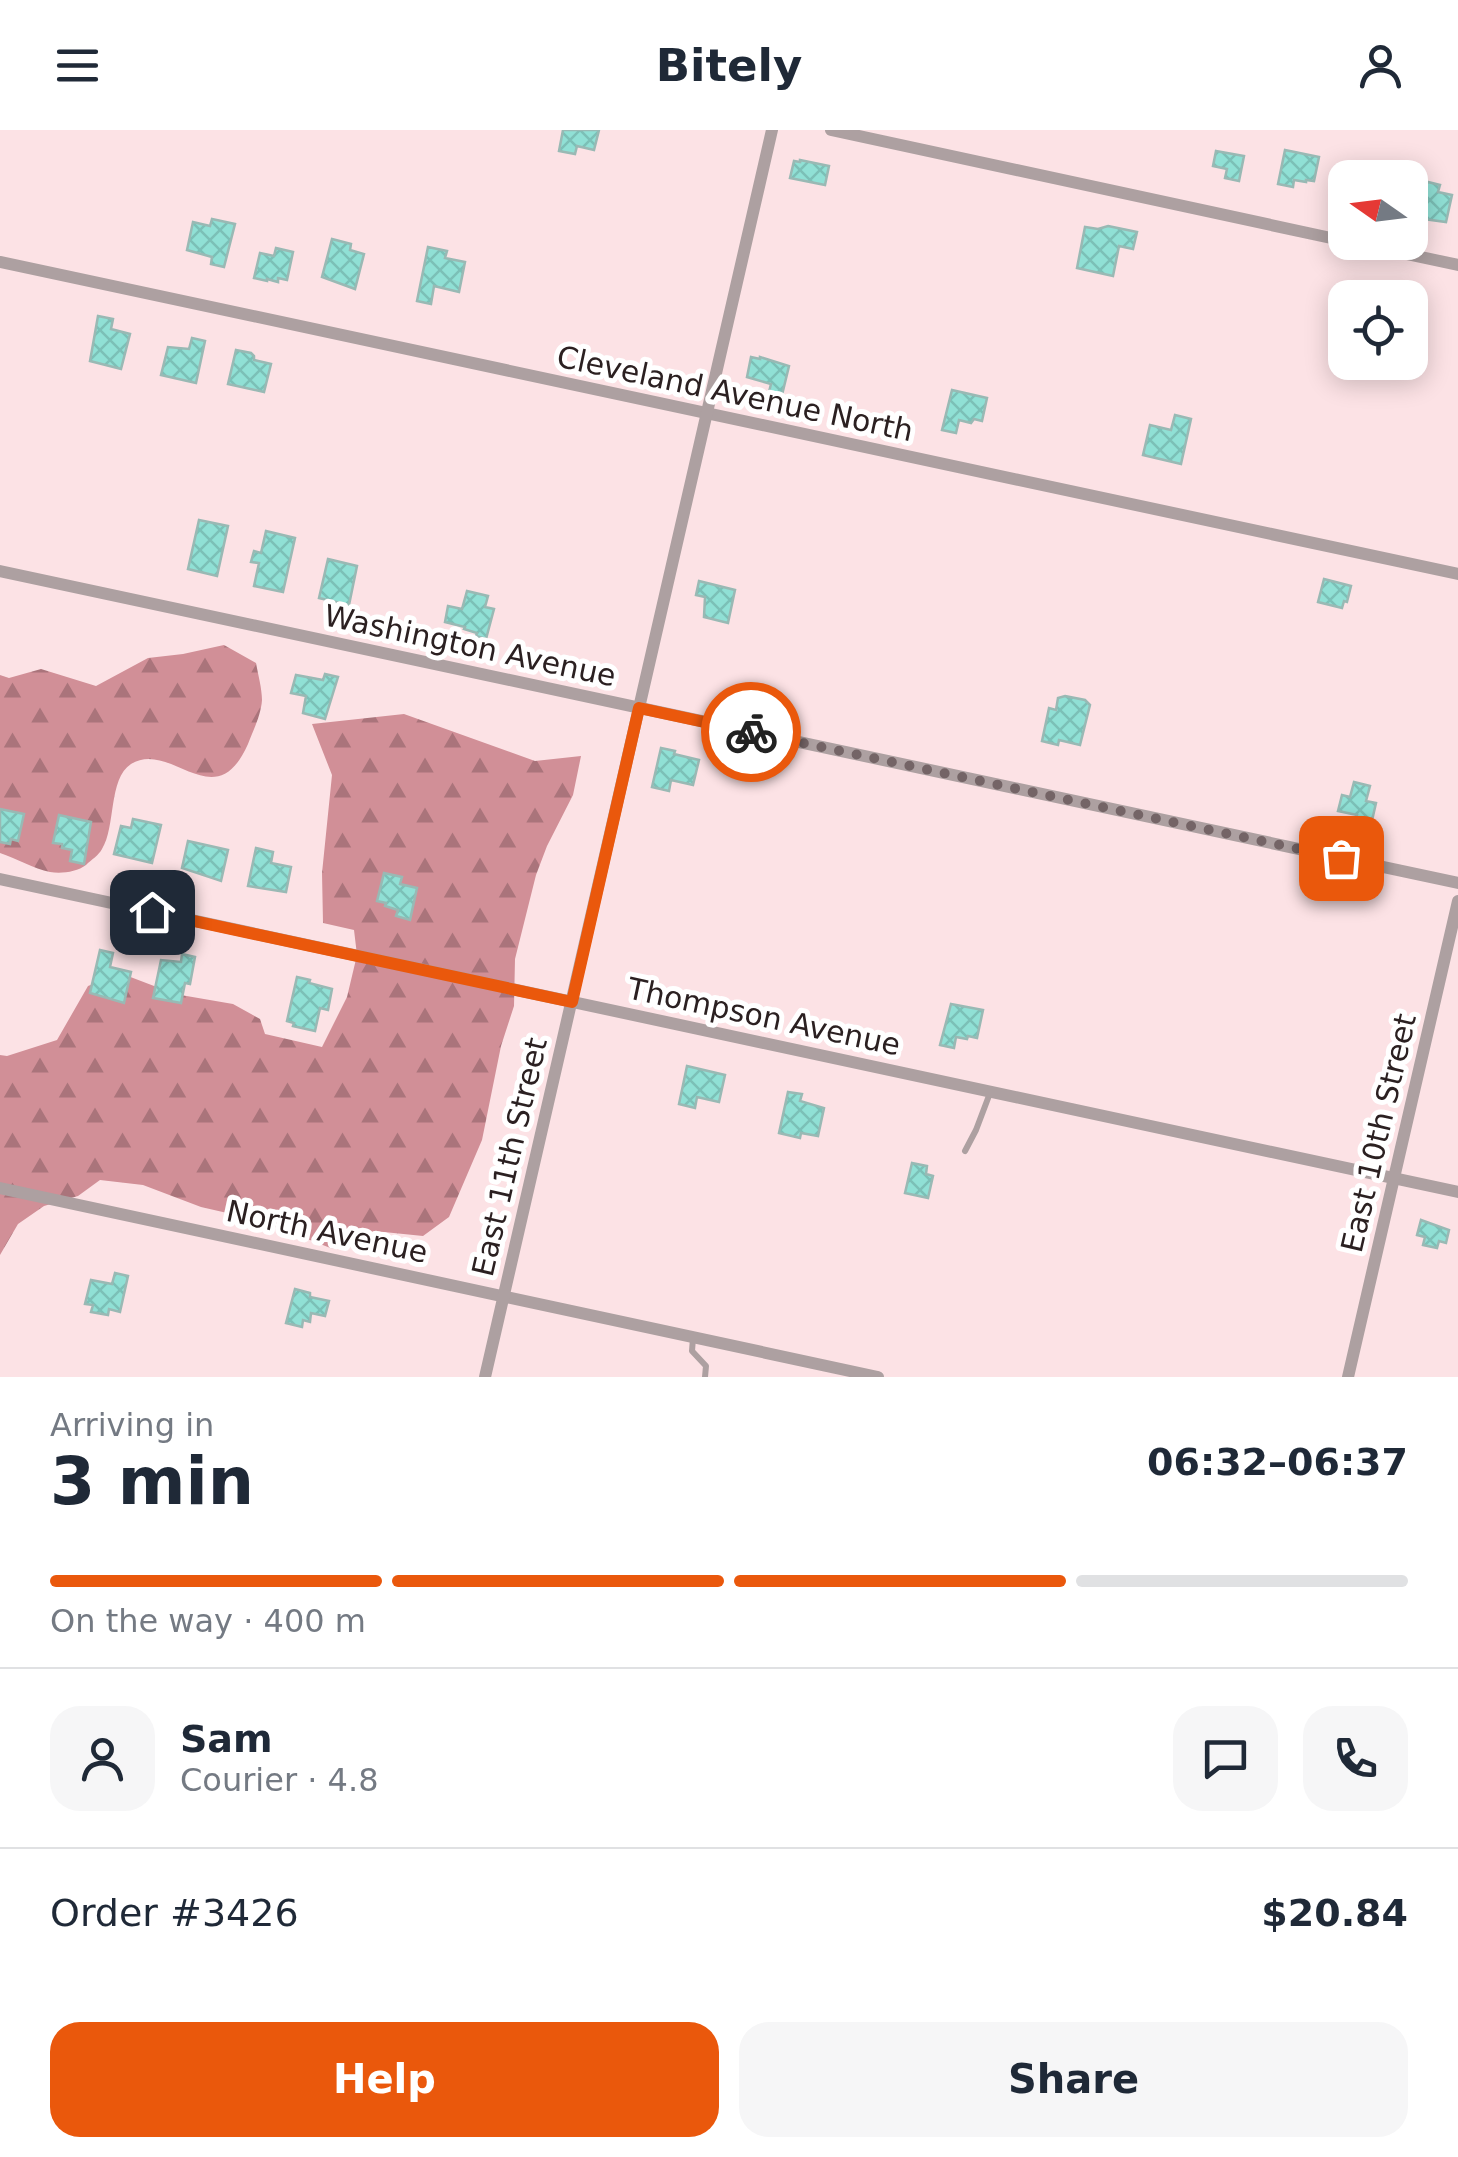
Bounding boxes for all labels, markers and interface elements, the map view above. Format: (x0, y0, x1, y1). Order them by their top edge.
icon: menu (50, 38, 105, 93)
icon: person (1353, 38, 1408, 93)
text: Bitely (656, 39, 802, 92)
north arrow (1328, 160, 1428, 260)
map controls (1328, 160, 1428, 380)
button: locate (1328, 280, 1428, 380)
street label: Cleveland Avenue North (554, 339, 916, 448)
street label: Washington Avenue (321, 597, 619, 694)
courier (701, 682, 801, 782)
icon: bike (724, 705, 779, 760)
pin (1299, 816, 1384, 901)
icon: bag (1314, 831, 1369, 886)
pin (110, 870, 195, 955)
icon: home (125, 885, 180, 940)
street label: Thompson Avenue (624, 970, 904, 1063)
street label: East 10th Street (1334, 1010, 1423, 1256)
street label: East 11th Street (465, 1034, 554, 1280)
street label: North Avenue (223, 1193, 431, 1270)
text: Arriving in (50, 1406, 214, 1444)
text: 06:32–06:37 (1147, 1440, 1408, 1484)
text: 3 min (50, 1444, 254, 1519)
text: On the way · 400 m (50, 1602, 366, 1640)
button: person (50, 1706, 155, 1811)
button: chat (1173, 1706, 1278, 1811)
button: phone (1303, 1706, 1408, 1811)
text: Sam (180, 1717, 273, 1761)
text: Courier · 4.8 (180, 1761, 379, 1799)
text: Order #3426 (50, 1891, 299, 1935)
text: $20.84 (1261, 1891, 1408, 1935)
button: Help (50, 2022, 719, 2137)
button: Share (739, 2022, 1408, 2137)

